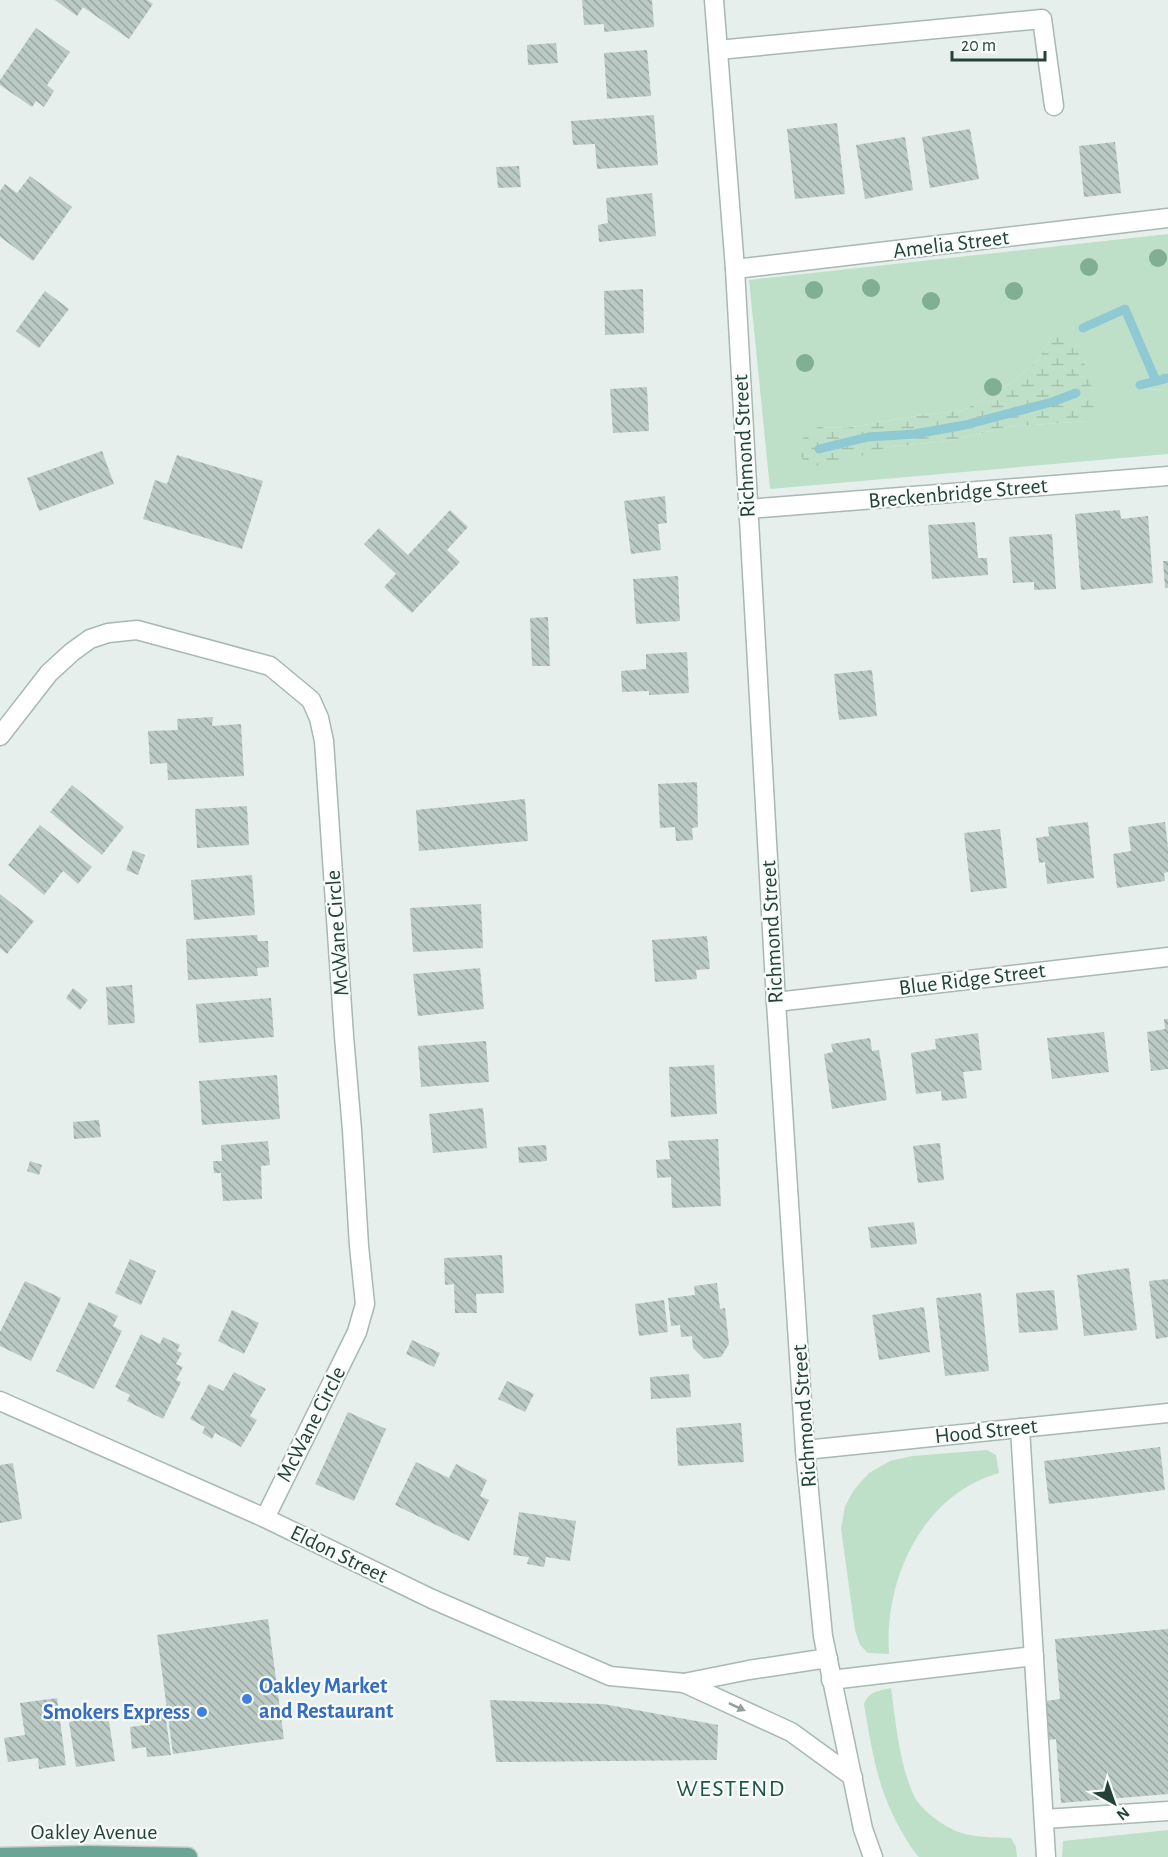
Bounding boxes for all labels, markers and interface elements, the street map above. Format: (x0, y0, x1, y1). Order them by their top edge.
scale bar (952, 24, 1045, 62)
text: 20 m (961, 37, 996, 55)
street label: Amelia Street (892, 226, 1010, 262)
street label: Richmond Street (729, 374, 759, 518)
street label: Breckenbridge Street (868, 474, 1048, 512)
street label: Richmond Street (757, 860, 787, 1004)
street label: McWane Circle (322, 869, 352, 997)
street label: Blue Ridge Street (897, 959, 1047, 999)
street label: Richmond Street (788, 1344, 820, 1488)
street label: McWane Circle (273, 1363, 349, 1485)
street label: Hood Street (934, 1415, 1038, 1447)
street label: Eldon Street (287, 1521, 391, 1587)
place label: Oakley Market and Restaurant (259, 1675, 394, 1722)
marker: Oakley Market and Restaurant (240, 1692, 254, 1706)
place label: Smokers Express (43, 1701, 190, 1723)
one-way arrow (729, 1703, 746, 1712)
marker: Smokers Express (195, 1705, 209, 1719)
north arrow (1084, 1773, 1144, 1833)
district label: WESTEND (676, 1777, 786, 1801)
text: N (1114, 1804, 1132, 1823)
street label: Oakley Avenue (31, 1821, 157, 1843)

